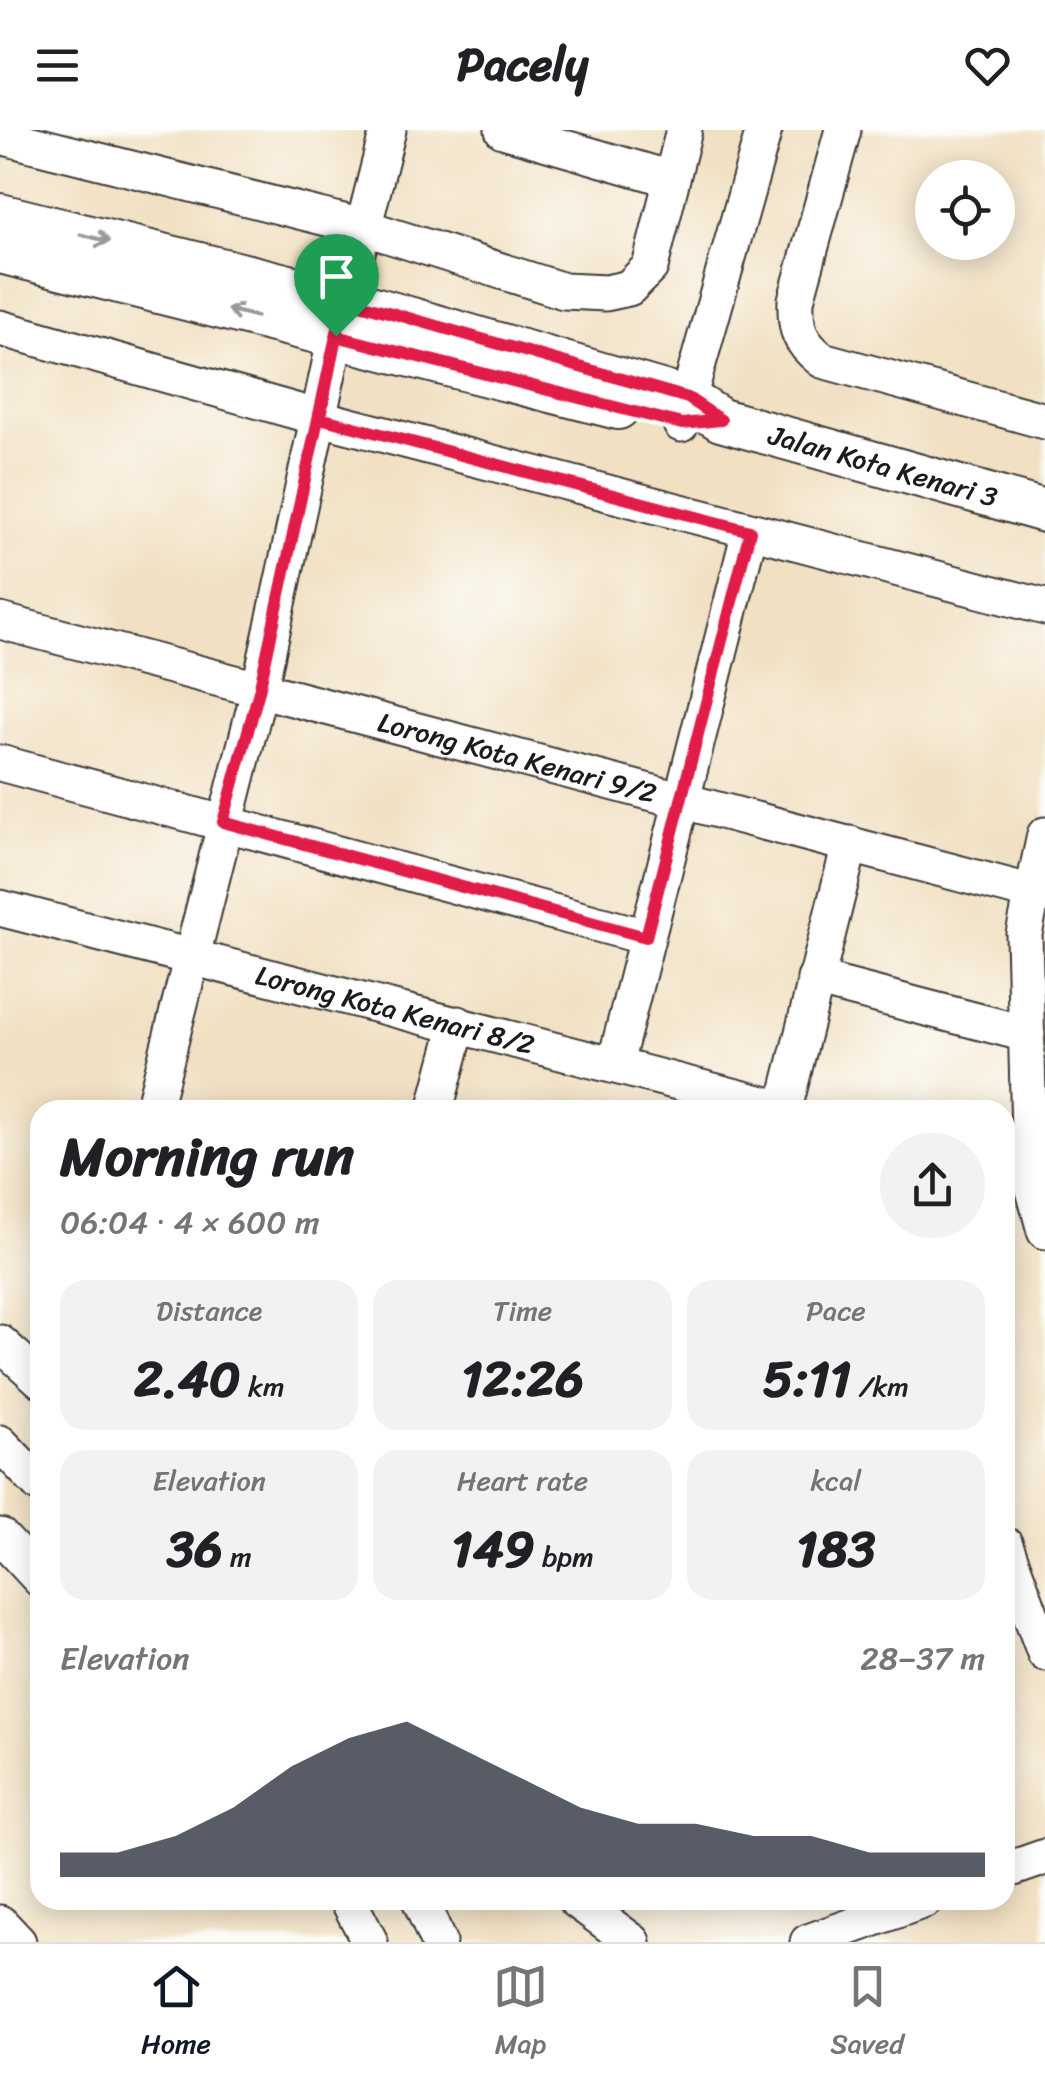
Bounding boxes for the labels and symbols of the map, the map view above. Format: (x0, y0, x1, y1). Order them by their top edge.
one-way arrow (78, 230, 110, 248)
pin (294, 234, 379, 337)
one-way arrow (227, 302, 258, 321)
street label: Jalan Kota Kenari 3 (762, 410, 1003, 521)
street label: Lorong Kota Kenari 9/2 (373, 697, 662, 817)
street label: Lorong Kota Kenari 8/2 (250, 950, 540, 1069)

